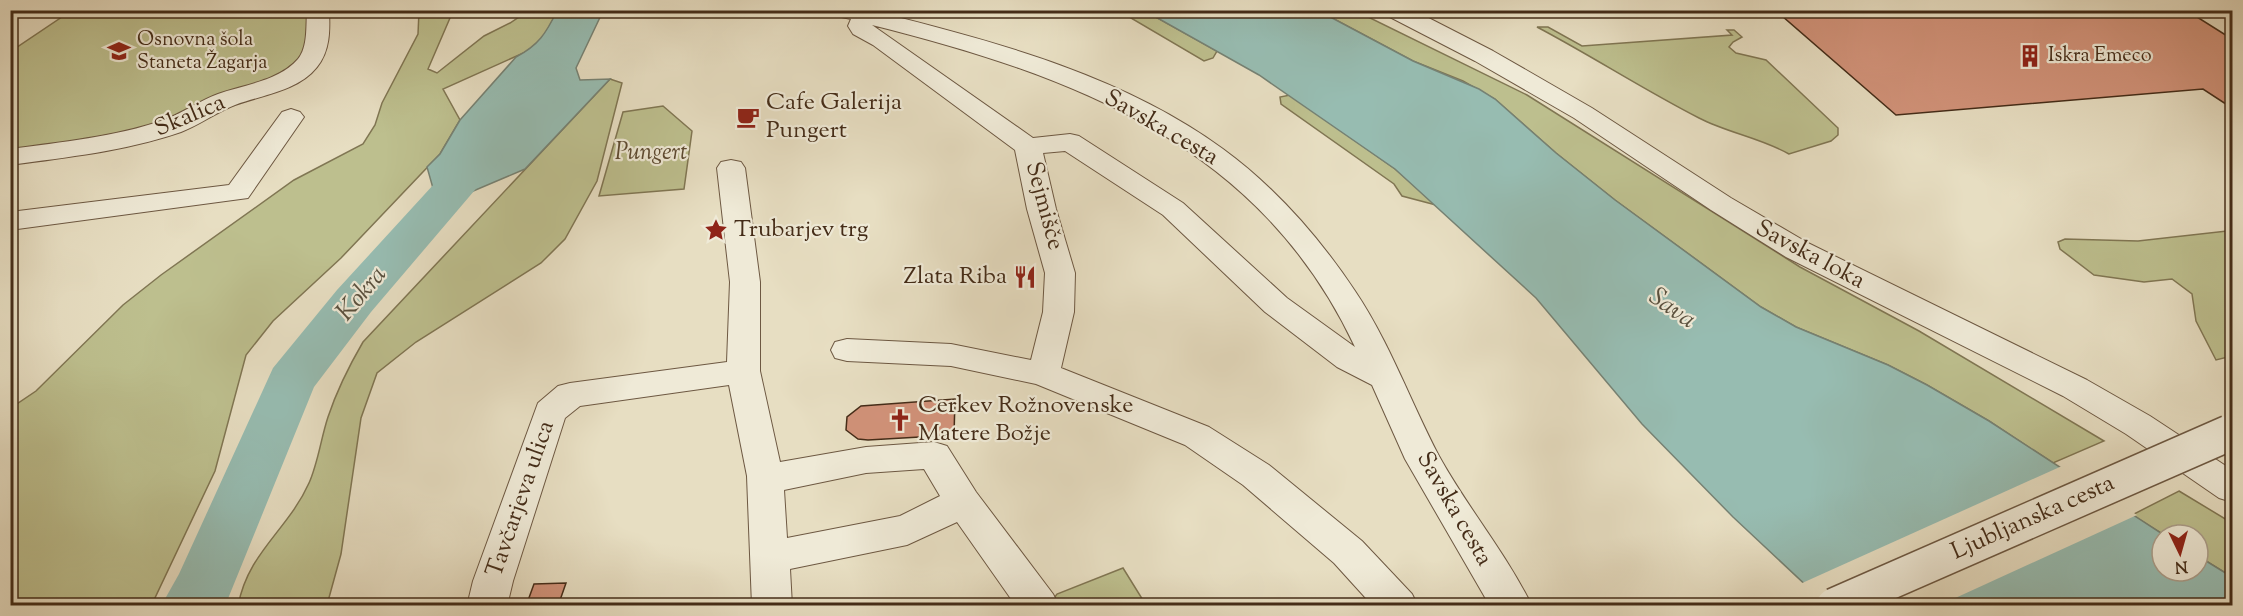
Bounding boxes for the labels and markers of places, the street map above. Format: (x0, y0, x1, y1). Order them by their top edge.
place label: Osnovna šola Staneta Žagarja (137, 26, 267, 78)
school or university icon: Osnovna šola Staneta Žagarja (106, 38, 132, 64)
place label: Iskra Emeco (2048, 42, 2152, 71)
building icon: Iskra Emeco (2017, 43, 2043, 69)
place label: Cafe Galerija Pungert (766, 86, 902, 148)
cafe icon: Cafe Galerija Pungert (735, 104, 761, 130)
place label: Trubarjev trg (734, 213, 869, 247)
place icon: Trubarjev trg (703, 217, 729, 243)
place label: Zlata Riba (904, 260, 1007, 294)
restaurant icon: Zlata Riba (1012, 264, 1038, 290)
place label: Cerkev Rožnovenske Matere Božje (918, 389, 1133, 451)
church icon: Cerkev Rožnovenske Matere Božje (887, 407, 913, 433)

